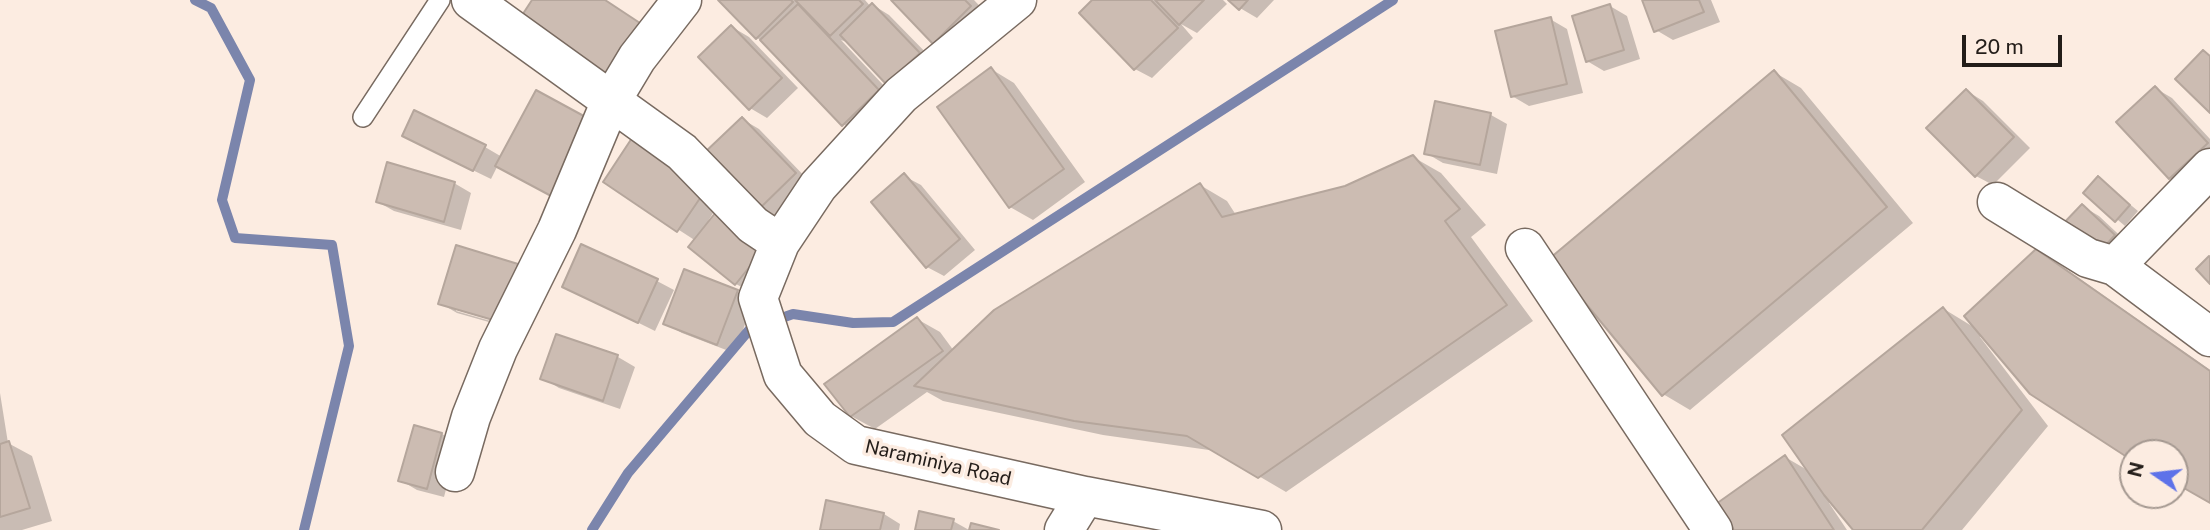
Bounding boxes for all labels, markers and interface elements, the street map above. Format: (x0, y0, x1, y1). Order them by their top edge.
scale bar (1965, 21, 2065, 65)
text: 20 m (1975, 34, 2024, 59)
street label: Naraminiya Road (863, 435, 1013, 491)
north arrow (2119, 439, 2189, 509)
text: N (2123, 460, 2148, 479)

